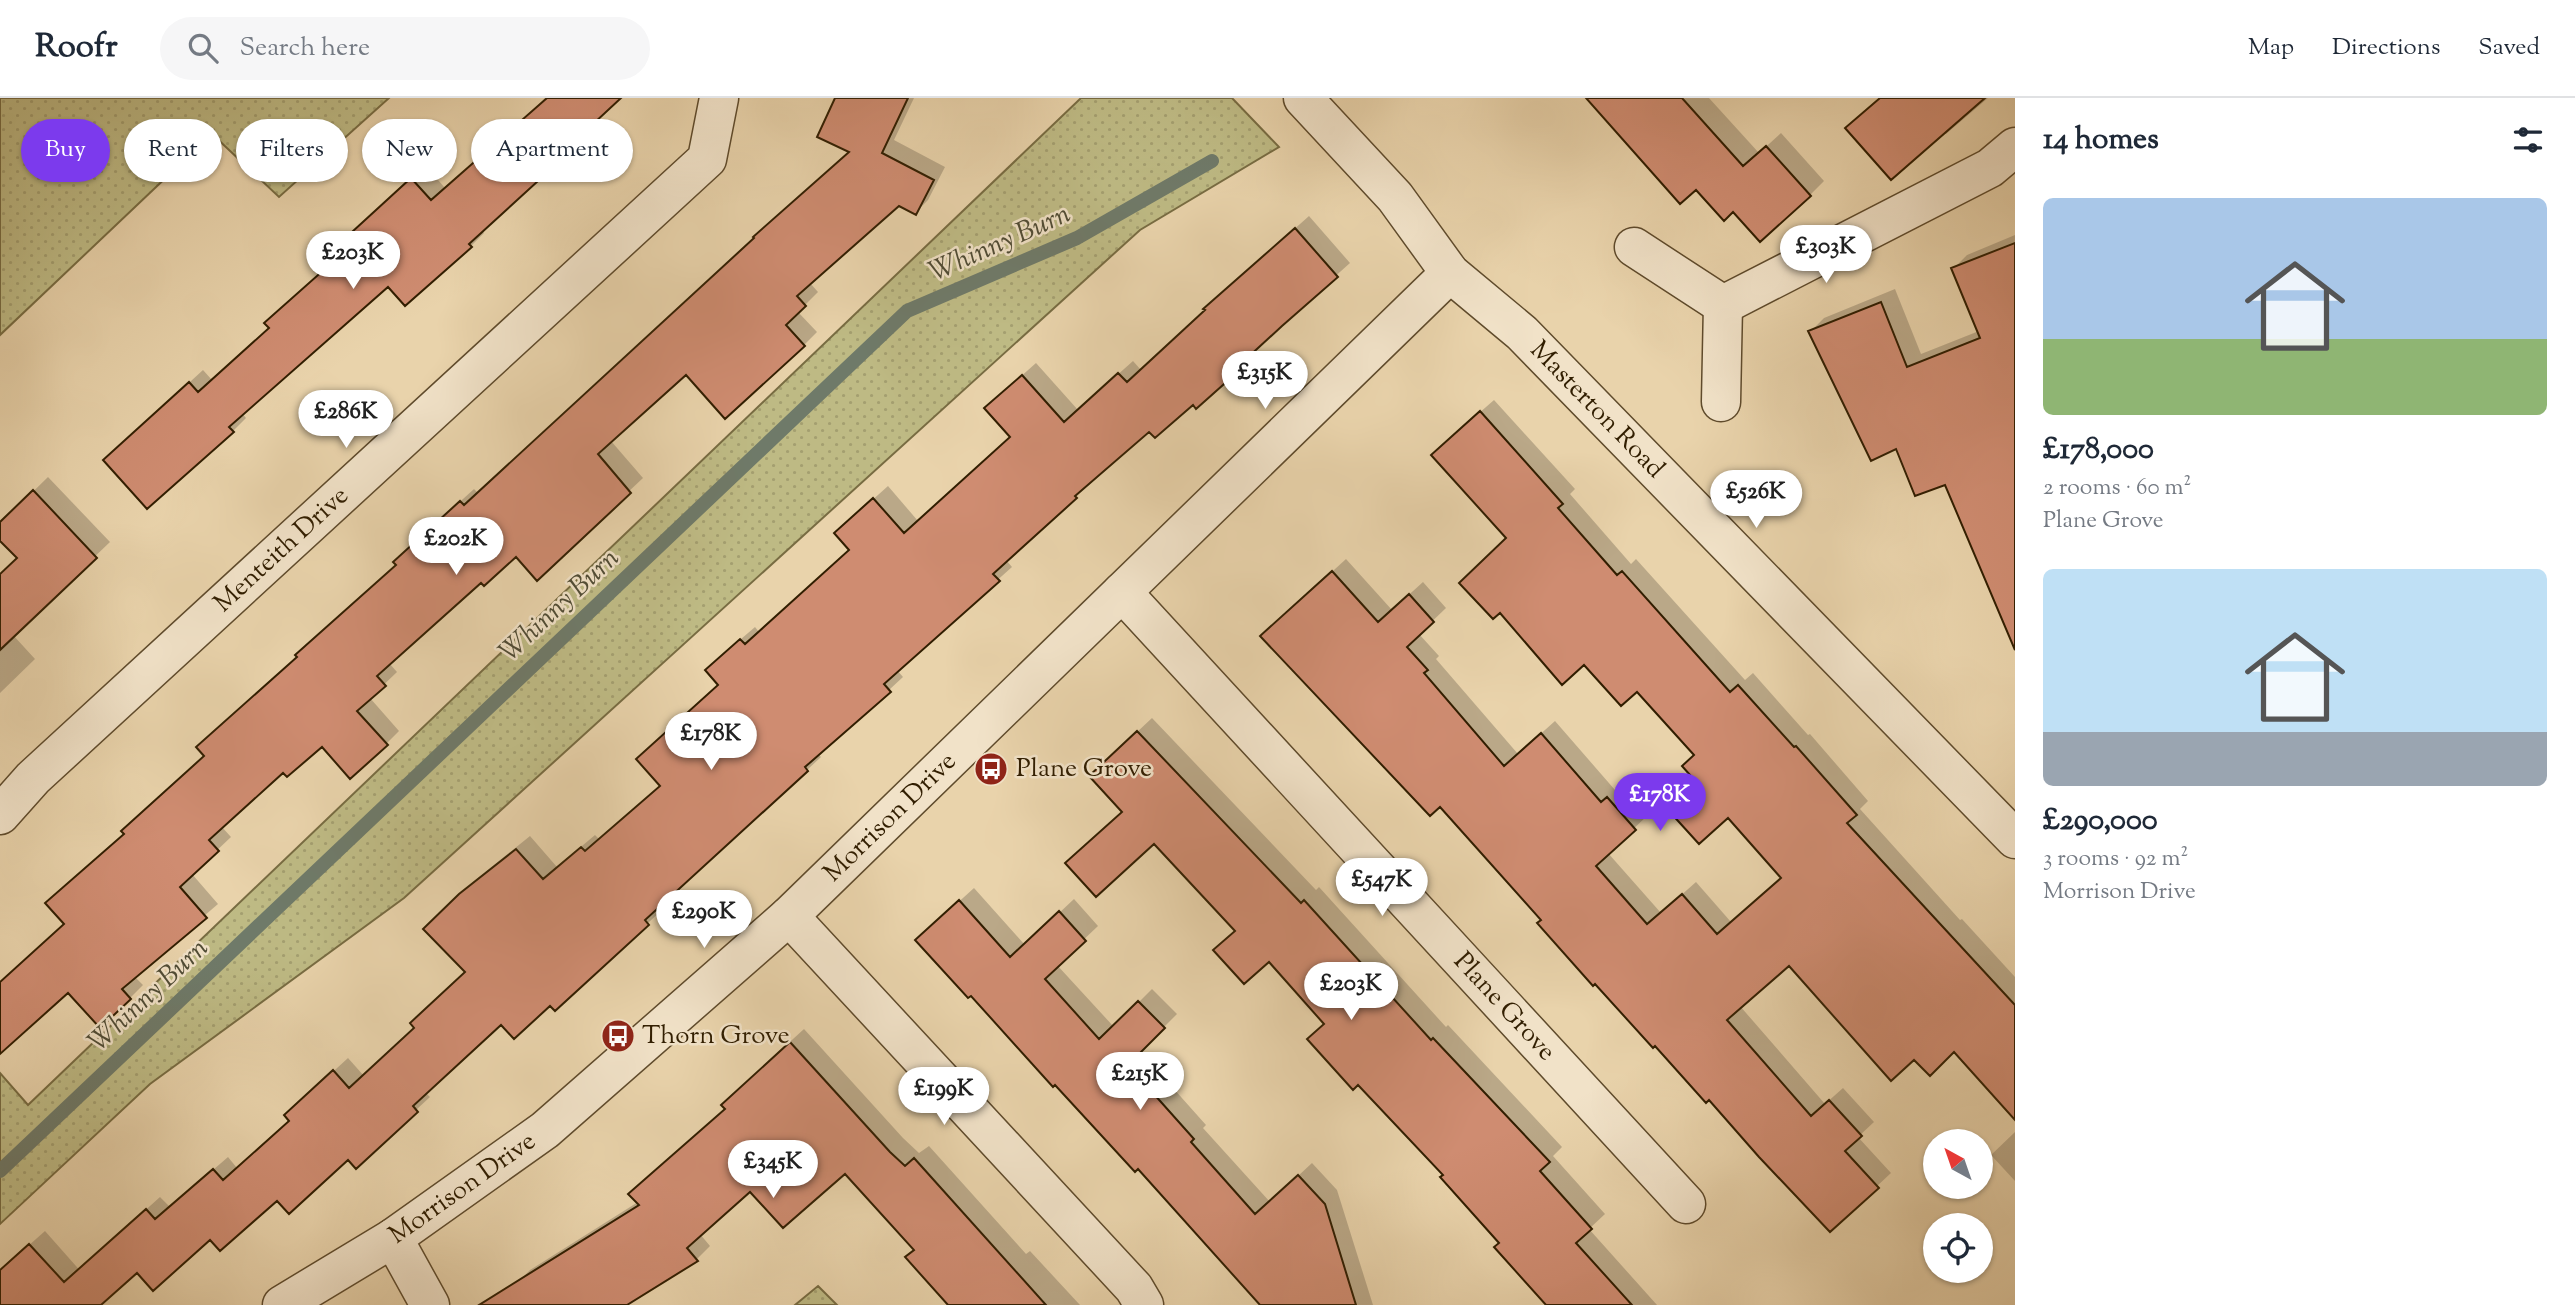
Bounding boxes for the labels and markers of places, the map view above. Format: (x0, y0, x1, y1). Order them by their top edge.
pin: £303K (1777, 226, 1875, 285)
pin: £203K (304, 232, 402, 291)
pin: £315K (1216, 352, 1314, 411)
pin: £286K (297, 390, 395, 450)
pin: £526K (1707, 470, 1805, 530)
pin: £202K (407, 518, 505, 577)
pin: £178K (662, 712, 760, 772)
bus stop icon: Plane Grove (972, 750, 1010, 788)
place label: Plane Grove (1016, 751, 1152, 788)
pin: £178K (1611, 774, 1709, 833)
pin: £547K (1333, 858, 1431, 918)
pin: £290K (655, 890, 753, 950)
pin: £203K (1302, 962, 1400, 1022)
bus stop icon: Thorn Grove (599, 1017, 637, 1055)
place label: Thorn Grove (642, 1018, 790, 1055)
pin: £215K (1091, 1052, 1189, 1112)
pin: £199K (895, 1068, 993, 1127)
pin: £345K (724, 1140, 822, 1200)

